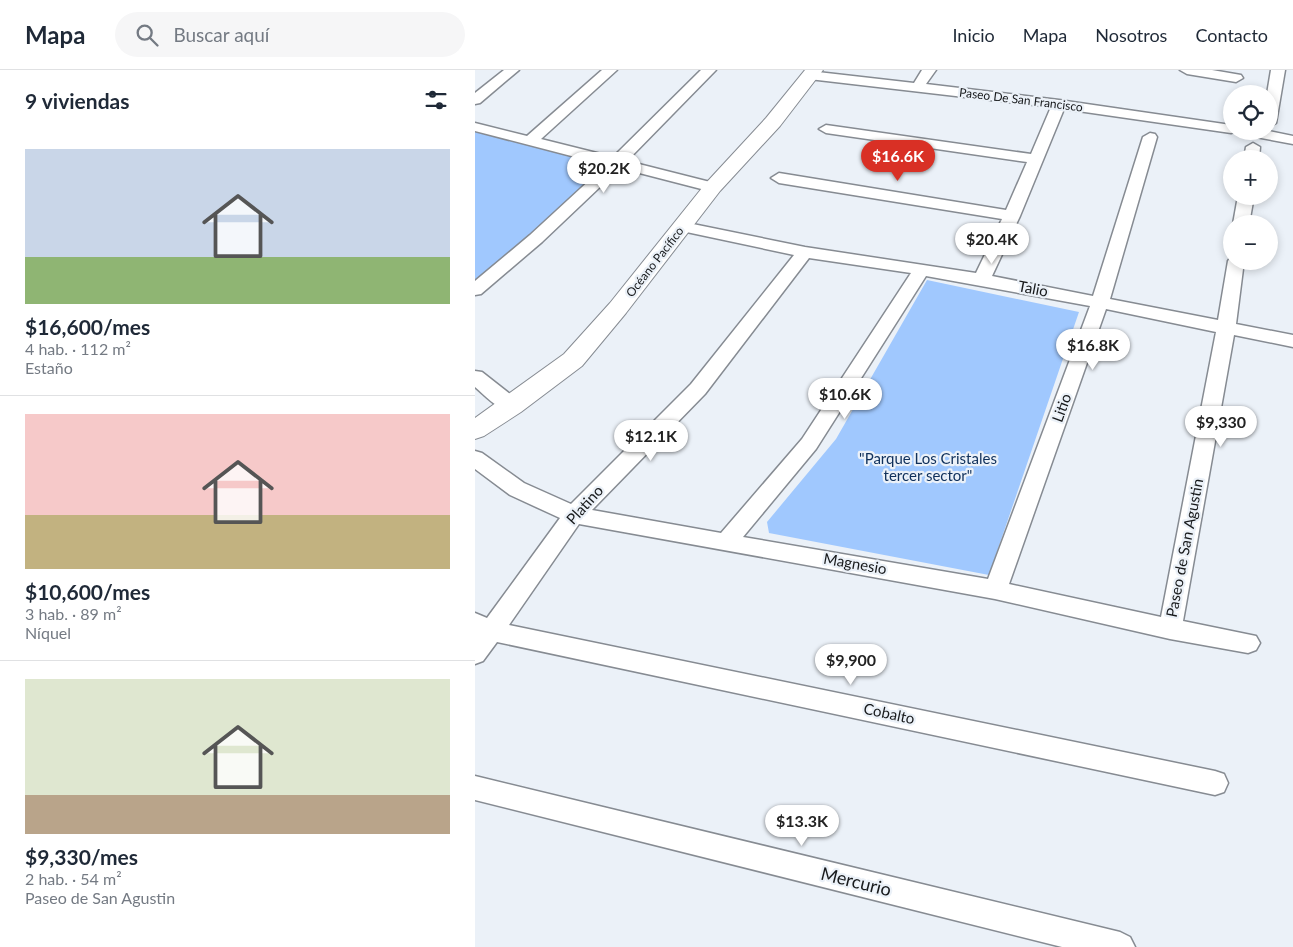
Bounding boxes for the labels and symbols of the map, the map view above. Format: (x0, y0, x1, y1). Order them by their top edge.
street label: Paseo De San Francisco (958, 84, 1084, 115)
pin: $16.6K (857, 140, 939, 182)
pin: $20.2K (563, 152, 645, 194)
pin: $20.4K (951, 222, 1033, 265)
street label: Océano Pacífico (623, 223, 687, 300)
street label: Talio (1017, 276, 1050, 300)
pin: $16.8K (1052, 328, 1134, 371)
pin: $10.6K (804, 378, 886, 420)
street label: Litio (1048, 391, 1074, 424)
pin: $9,330 (1180, 406, 1262, 448)
pin: $12.1K (610, 420, 692, 462)
park label: "Parque Los Cristales tercer sector" (859, 449, 997, 484)
street label: Paseo de San Agustin (1162, 477, 1206, 619)
street label: Platino (562, 481, 606, 527)
street label: Magnesio (822, 549, 888, 577)
pin: $9,900 (810, 644, 892, 686)
street label: Cobalto (862, 699, 916, 727)
pin: $13.3K (761, 804, 843, 847)
street label: Mercurio (819, 862, 894, 900)

